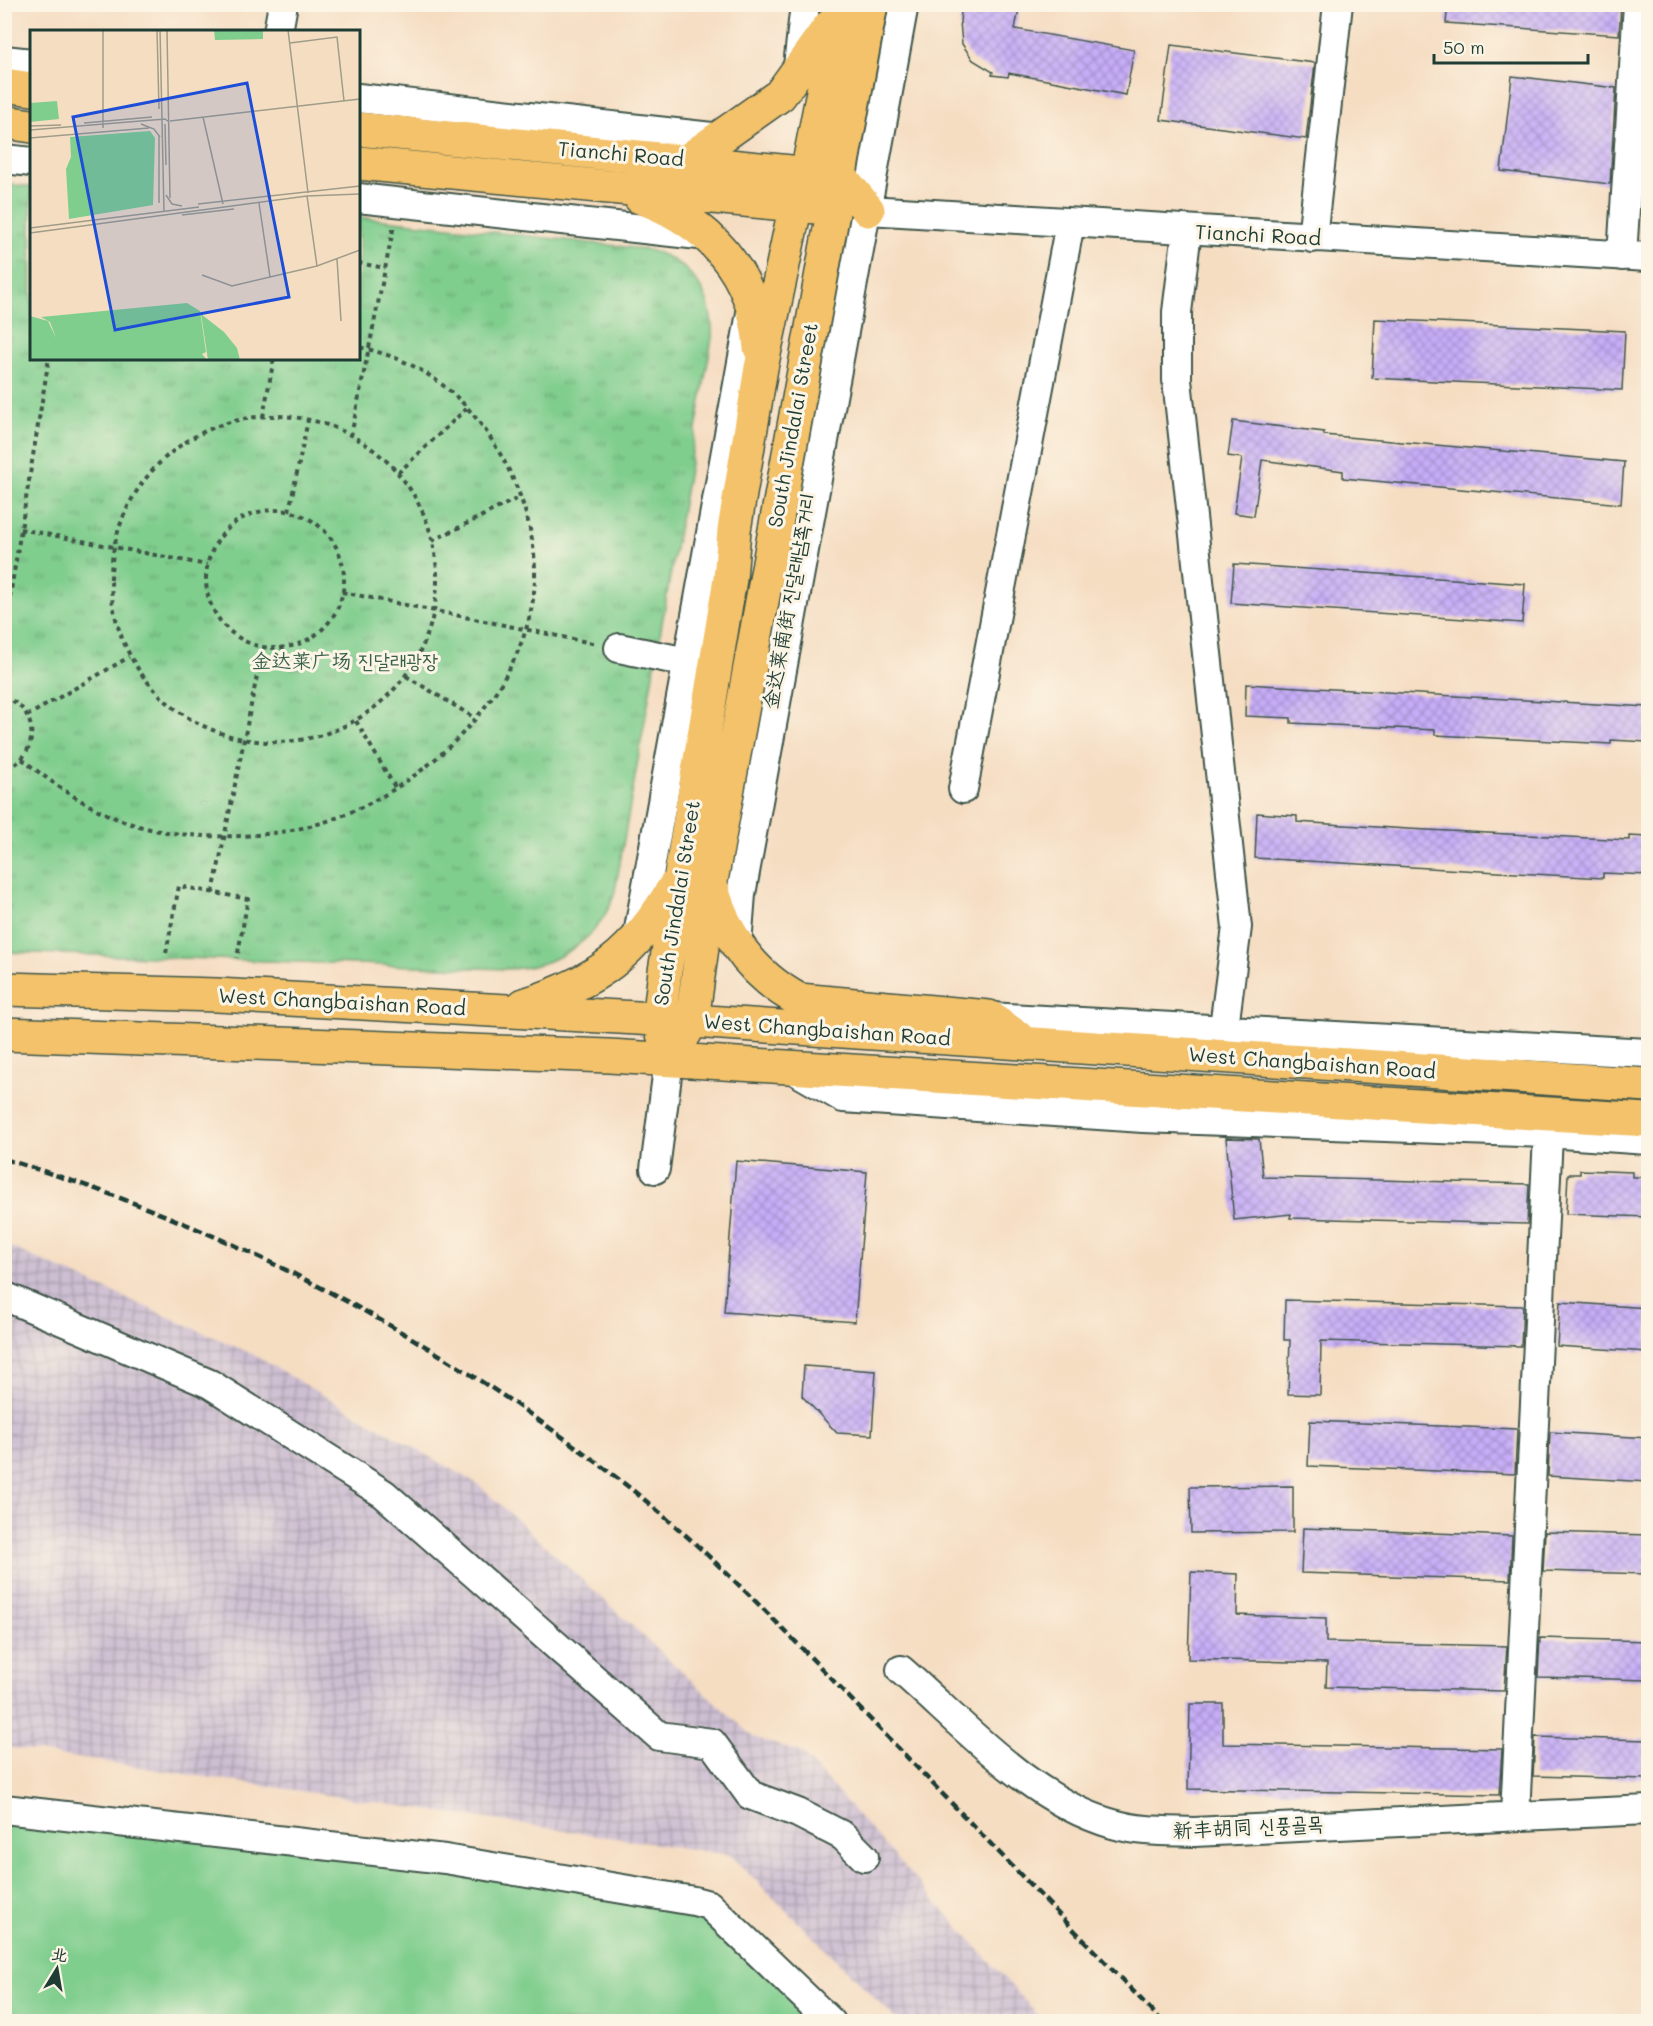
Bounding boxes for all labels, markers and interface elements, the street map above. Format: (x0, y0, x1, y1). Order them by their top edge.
scale bar (1434, 27, 1588, 65)
inset map (30, 30, 360, 360)
text: 50 m (1443, 35, 1485, 59)
street label: Tianchi Road (557, 135, 685, 171)
street label: Tianchi Road (1194, 218, 1322, 250)
street label: South Jindalai Street (761, 320, 823, 529)
street label: 金达莱南街 진달래남쪽거리 (756, 491, 820, 711)
park label: 金达莱广场 진달래광장 (252, 647, 438, 673)
street label: South Jindalai Street (647, 798, 705, 1007)
street label: West Changbaishan Road (218, 982, 466, 1020)
street label: West Changbaishan Road (703, 1007, 951, 1051)
street label: West Changbaishan Road (1188, 1040, 1436, 1084)
street label: 新丰胡同 신풍골목 (1172, 1809, 1324, 1843)
north arrow (27, 1939, 87, 1999)
text: 北 (50, 1942, 70, 1966)

